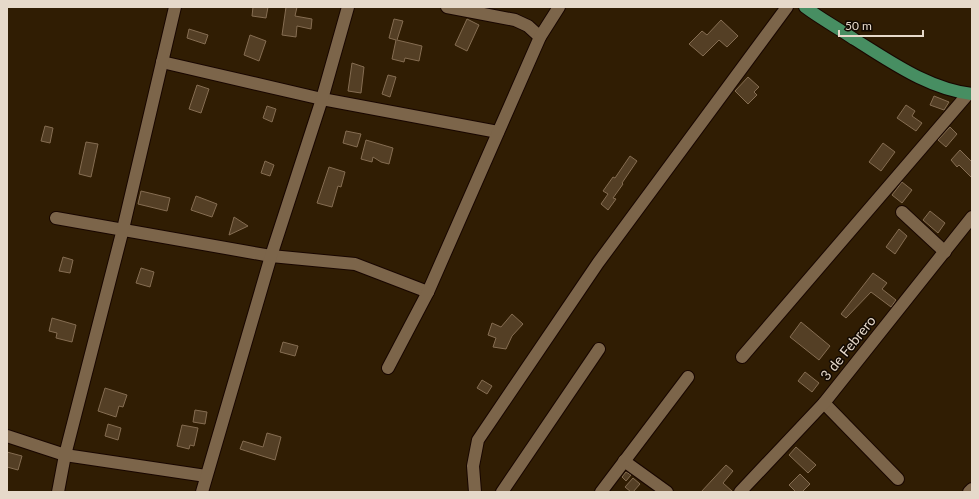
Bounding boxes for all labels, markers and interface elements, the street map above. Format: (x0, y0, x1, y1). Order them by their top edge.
scale bar (839, 12, 923, 38)
text: 50 m (845, 18, 872, 33)
street label: 3 de Febrero (816, 312, 879, 383)

